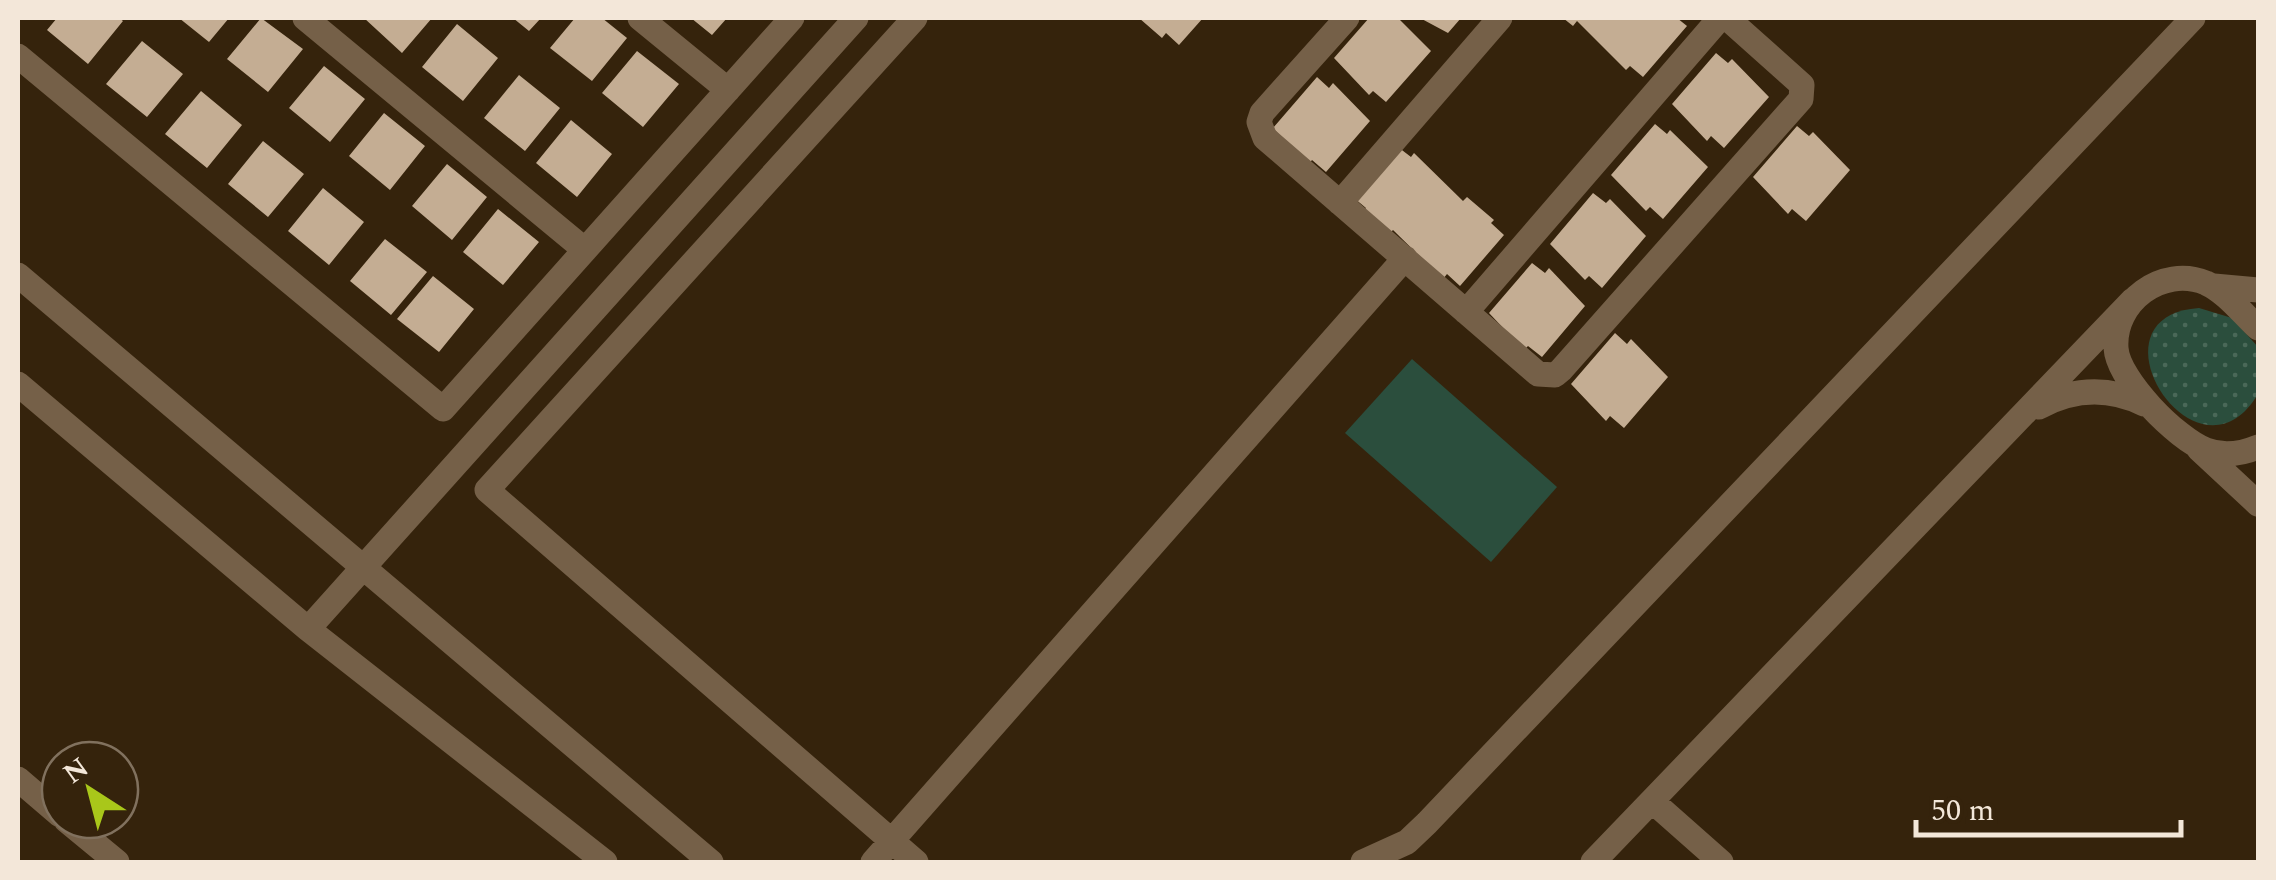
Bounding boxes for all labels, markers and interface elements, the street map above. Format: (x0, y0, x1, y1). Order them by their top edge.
north arrow (40, 740, 140, 840)
text: N (54, 747, 98, 795)
scale bar (1916, 775, 2181, 837)
text: 50 m (1931, 788, 1994, 834)

